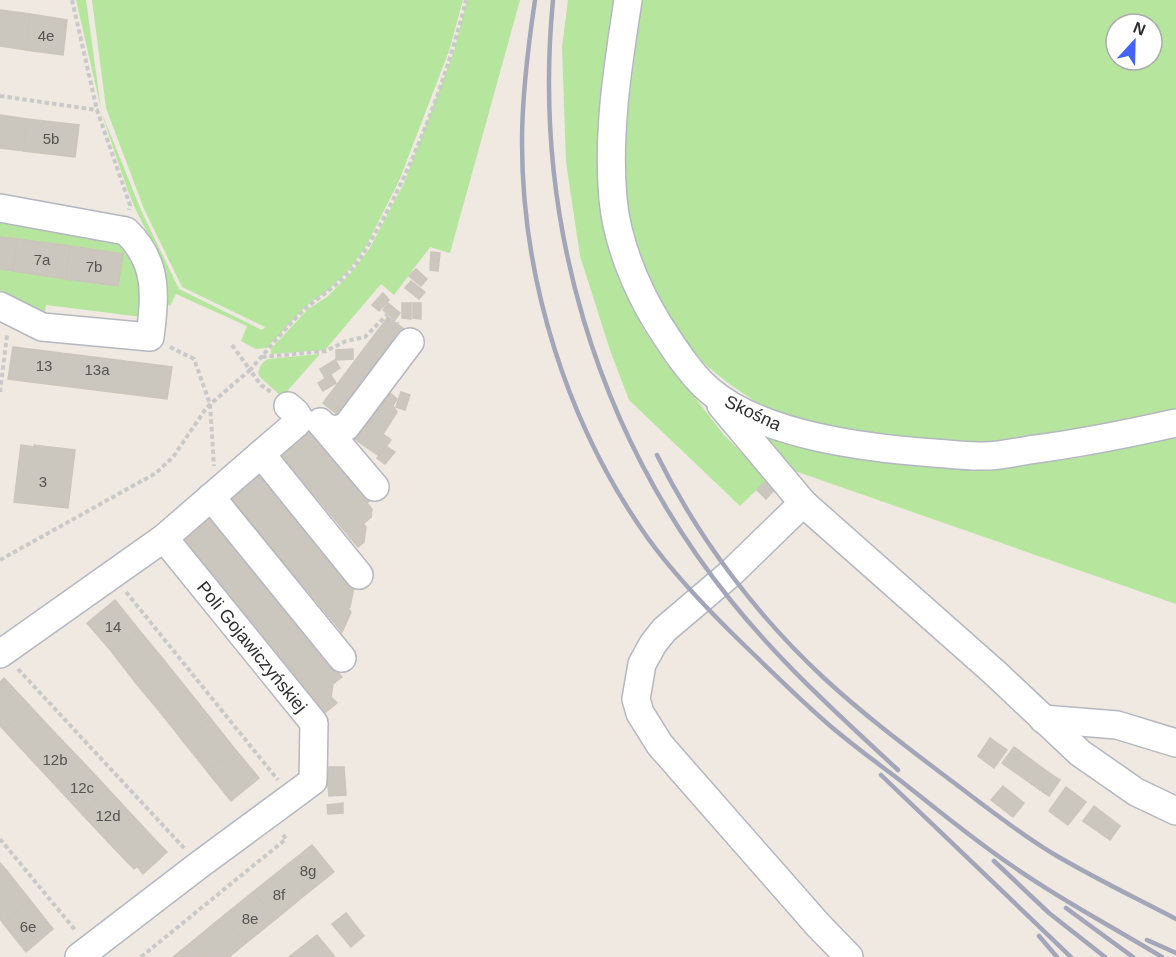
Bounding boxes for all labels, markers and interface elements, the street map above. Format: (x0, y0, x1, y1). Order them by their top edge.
north arrow (1104, 12, 1164, 72)
text: N (1131, 19, 1148, 39)
house number: 4e (38, 27, 54, 44)
house number: 5b (43, 130, 59, 147)
house number: 7a (34, 251, 51, 268)
house number: 7b (86, 258, 102, 275)
house number: 13 (36, 357, 52, 374)
house number: 13a (84, 361, 110, 378)
street label: Skośna (722, 391, 785, 435)
house number: 3 (39, 473, 47, 490)
street label: Poli Gojawiczyńskiej (193, 577, 311, 717)
house number: 14 (105, 618, 121, 635)
house number: 12b (42, 751, 68, 768)
house number: 12c (70, 779, 95, 796)
house number: 12d (95, 807, 121, 824)
house number: 8g (300, 862, 316, 879)
house number: 8f (273, 886, 286, 903)
house number: 8e (242, 910, 258, 927)
house number: 6e (20, 918, 36, 935)

